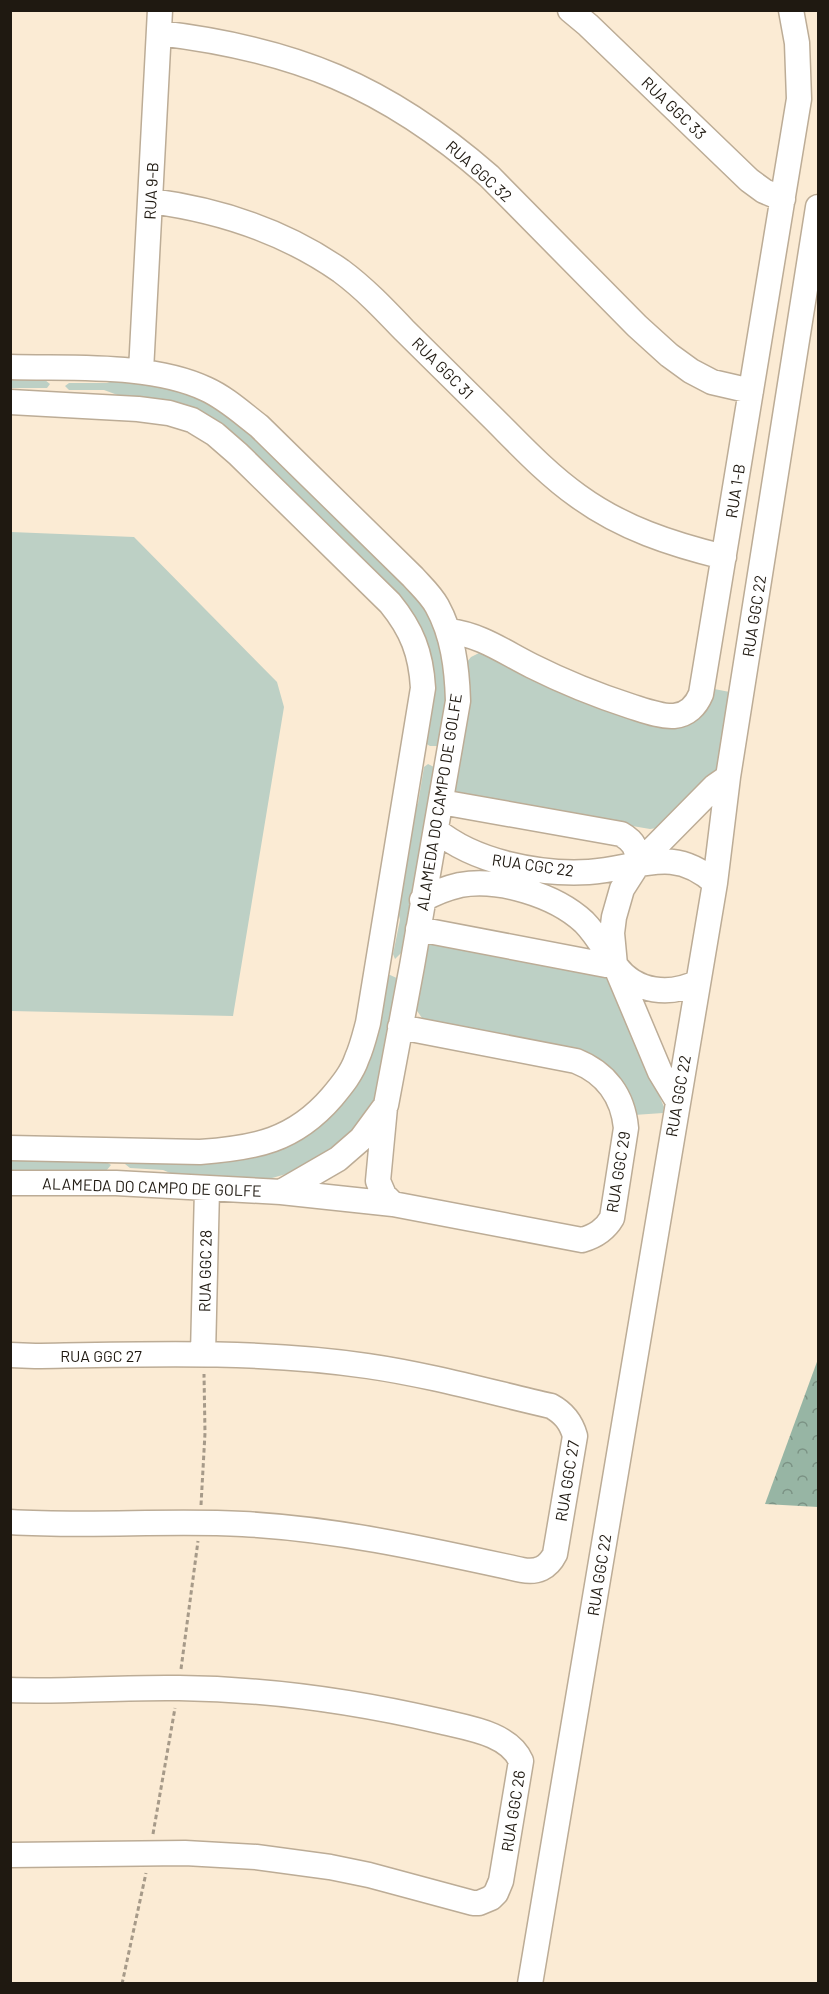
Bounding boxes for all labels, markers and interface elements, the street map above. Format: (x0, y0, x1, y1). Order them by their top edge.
street label: RUA GGC 33 (638, 72, 710, 143)
street label: RUA GGC 32 (442, 136, 516, 205)
street label: RUA 9-B (140, 162, 161, 220)
street label: RUA GGC 31 (409, 333, 478, 402)
street label: RUA 1-B (721, 462, 748, 520)
street label: RUA GGC 22 (738, 574, 769, 658)
street label: ALAMEDA DO CAMPO DE GOLFE (412, 692, 465, 912)
street label: RUA CGC 22 (491, 849, 575, 880)
street label: RUA GGC 22 (661, 1054, 694, 1138)
street label: RUA GGC 29 (602, 1130, 633, 1214)
street label: ALAMEDA DO CAMPO DE GOLFE (42, 1173, 262, 1200)
street label: RUA GGC 28 (194, 1230, 215, 1312)
street label: RUA GGC 27 (60, 1346, 142, 1365)
street label: RUA GGC 27 (551, 1439, 582, 1523)
street label: RUA GGC 22 (583, 1533, 614, 1617)
street label: RUA GGC 26 (497, 1769, 528, 1853)

